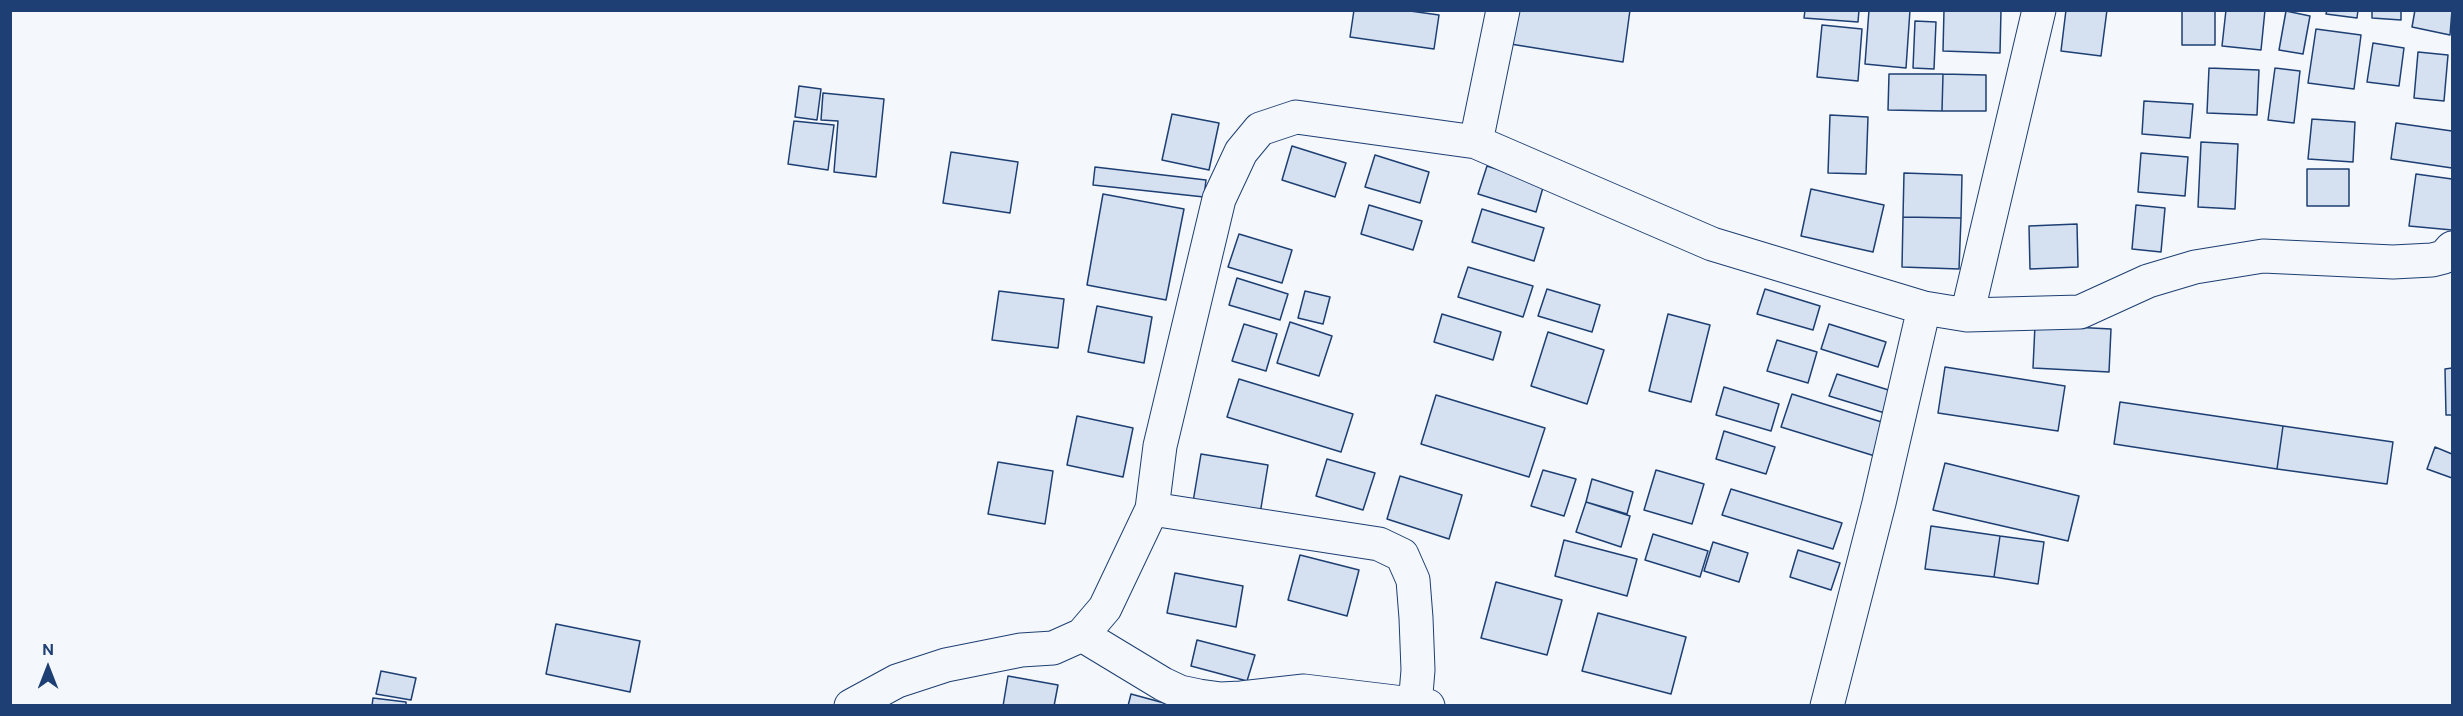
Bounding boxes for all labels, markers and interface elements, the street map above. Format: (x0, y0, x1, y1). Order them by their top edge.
north arrow (18, 638, 78, 698)
text: N (42, 639, 54, 660)

